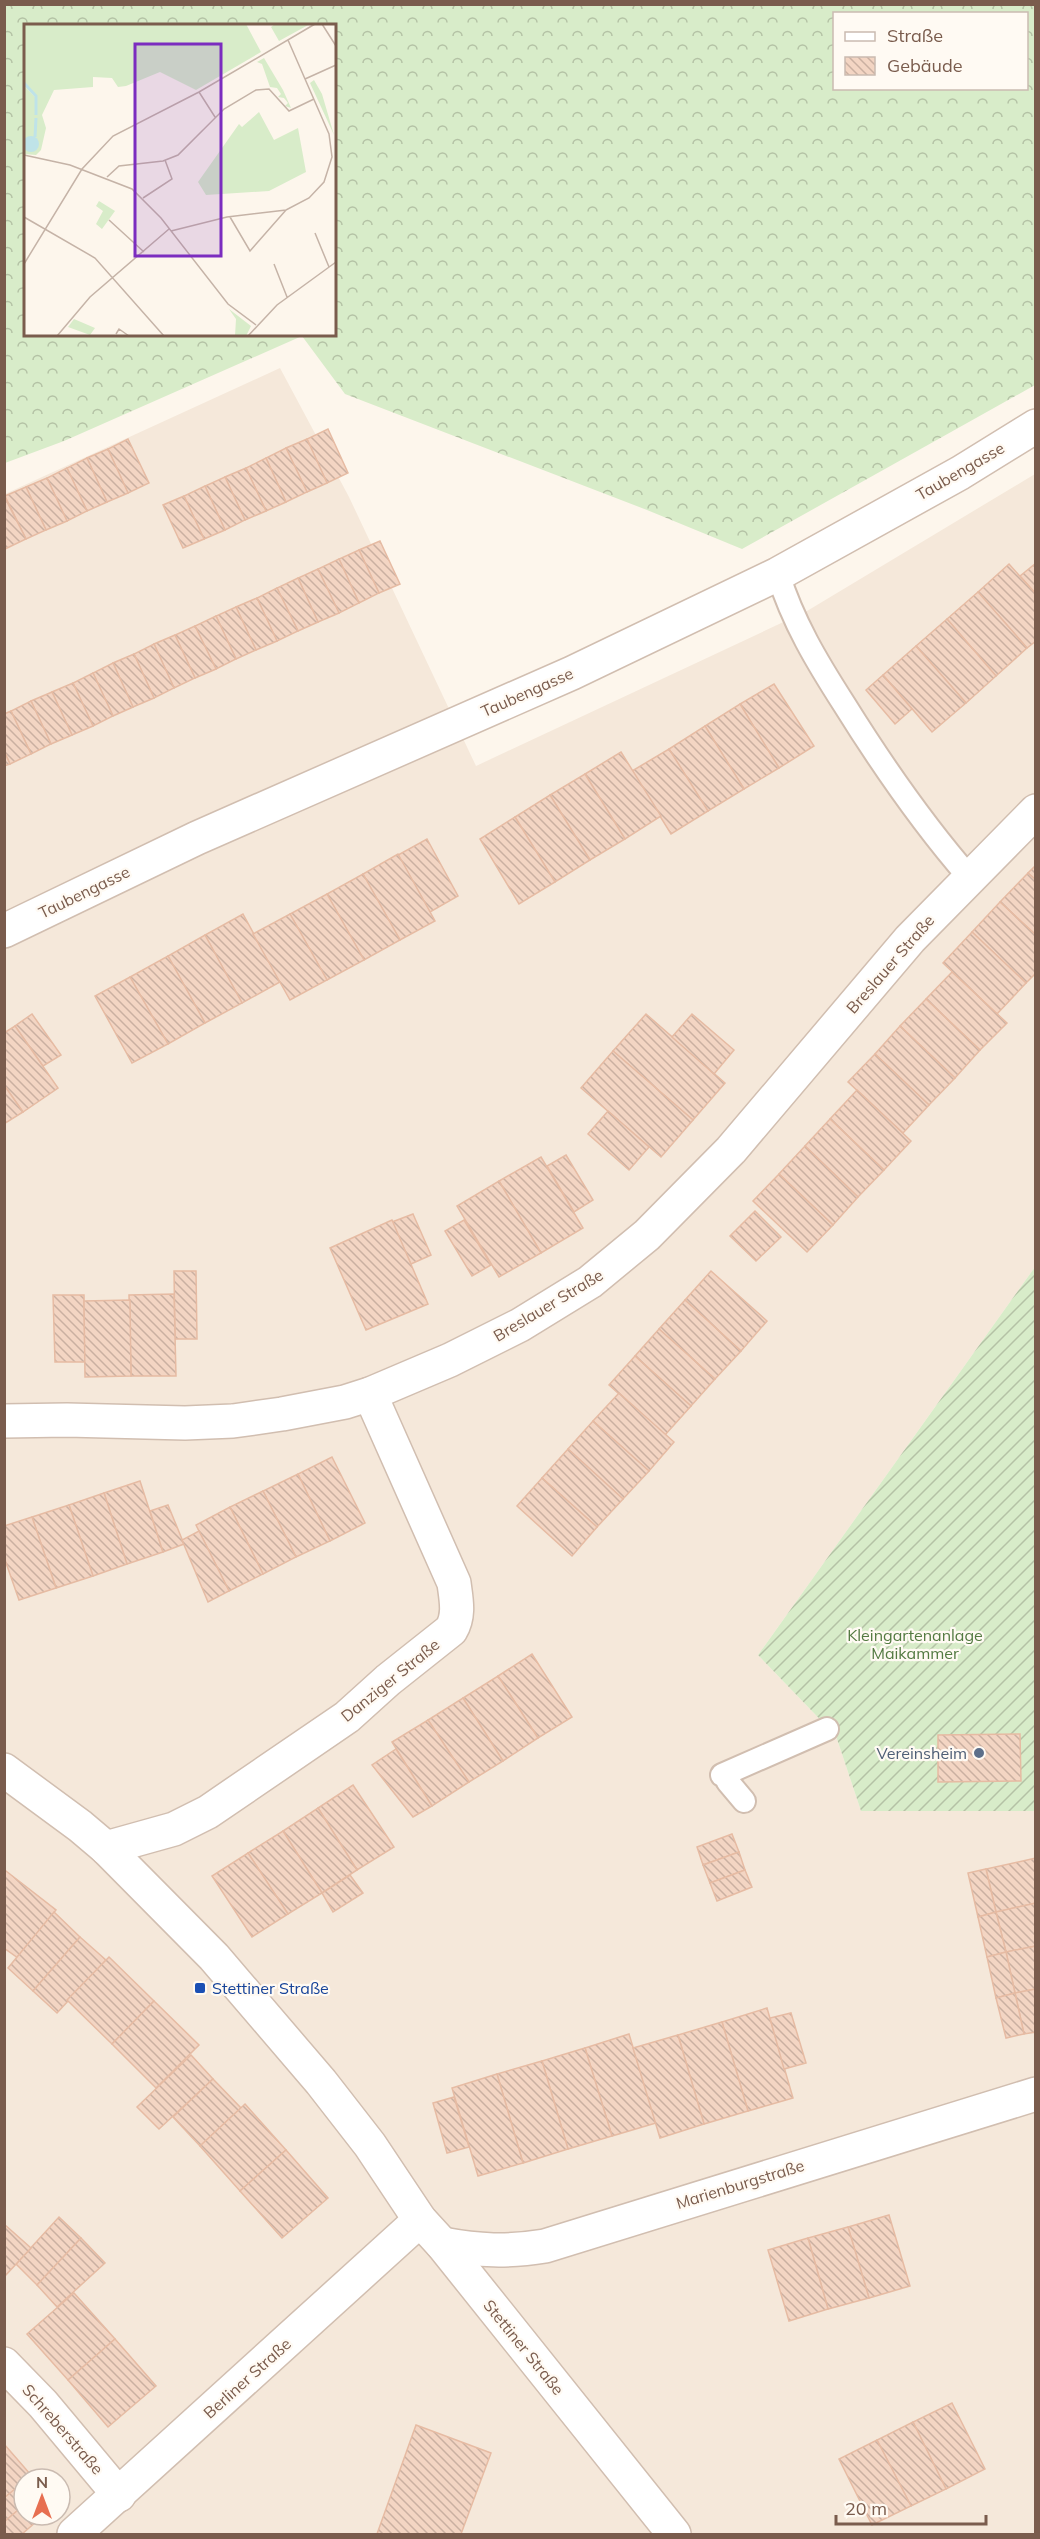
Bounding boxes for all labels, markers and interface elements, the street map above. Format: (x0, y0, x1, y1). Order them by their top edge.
legend (833, 12, 1028, 90)
inset map (24, 24, 336, 336)
text: Straße (887, 24, 943, 47)
text: Gebäude (887, 54, 963, 77)
street label: Taubengasse (912, 438, 1008, 504)
street label: Taubengasse (478, 663, 576, 721)
street label: Taubengasse (35, 861, 133, 923)
street label: Breslauer Straße (842, 911, 938, 1017)
street label: Breslauer Straße (490, 1264, 606, 1346)
park label: Kleingartenanlage Maikammer (847, 1625, 983, 1663)
street label: Danziger Straße (337, 1634, 443, 1726)
place label: Vereinsheim (877, 1743, 967, 1763)
marker: Vereinsheim (972, 1746, 986, 1760)
place label: Stettiner Straße (212, 1978, 329, 1998)
marker: Stettiner Straße (193, 1981, 207, 1995)
street label: Marienburgstraße (674, 2155, 806, 2213)
street label: Stettiner Straße (479, 2295, 569, 2399)
street label: Berliner Straße (199, 2333, 295, 2423)
street label: Schreberstraße (18, 2380, 108, 2478)
north arrow (12, 2467, 72, 2527)
text: N (36, 2472, 48, 2492)
scale bar (836, 2488, 986, 2526)
text: 20 m (845, 2497, 887, 2520)

